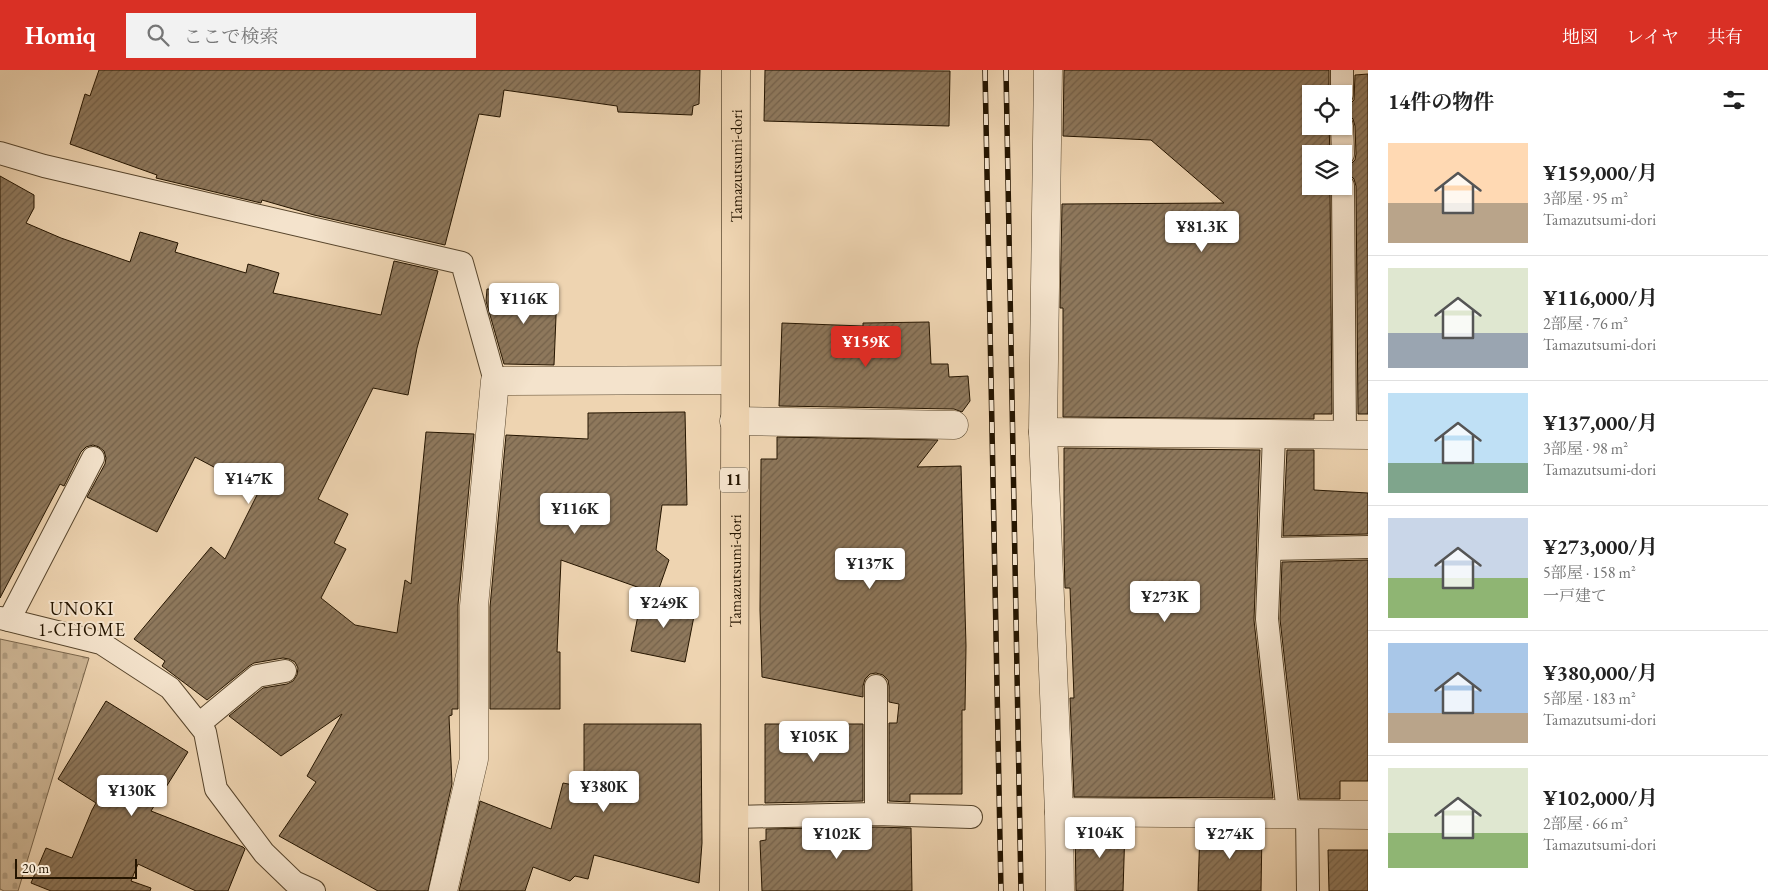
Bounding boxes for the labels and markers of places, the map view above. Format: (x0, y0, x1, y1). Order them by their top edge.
pin: ¥81.3K (1161, 210, 1243, 253)
pin: ¥116K (489, 282, 559, 325)
pin: ¥159K (831, 326, 901, 368)
pin: ¥147K (214, 462, 284, 505)
pin: ¥116K (540, 492, 610, 535)
pin: ¥137K (835, 548, 905, 590)
pin: ¥273K (1130, 580, 1200, 623)
pin: ¥249K (629, 586, 699, 629)
pin: ¥105K (779, 720, 849, 763)
pin: ¥380K (569, 770, 639, 813)
pin: ¥130K (97, 774, 167, 817)
pin: ¥104K (1065, 816, 1135, 859)
pin: ¥102K (802, 818, 872, 860)
pin: ¥274K (1195, 818, 1265, 860)

